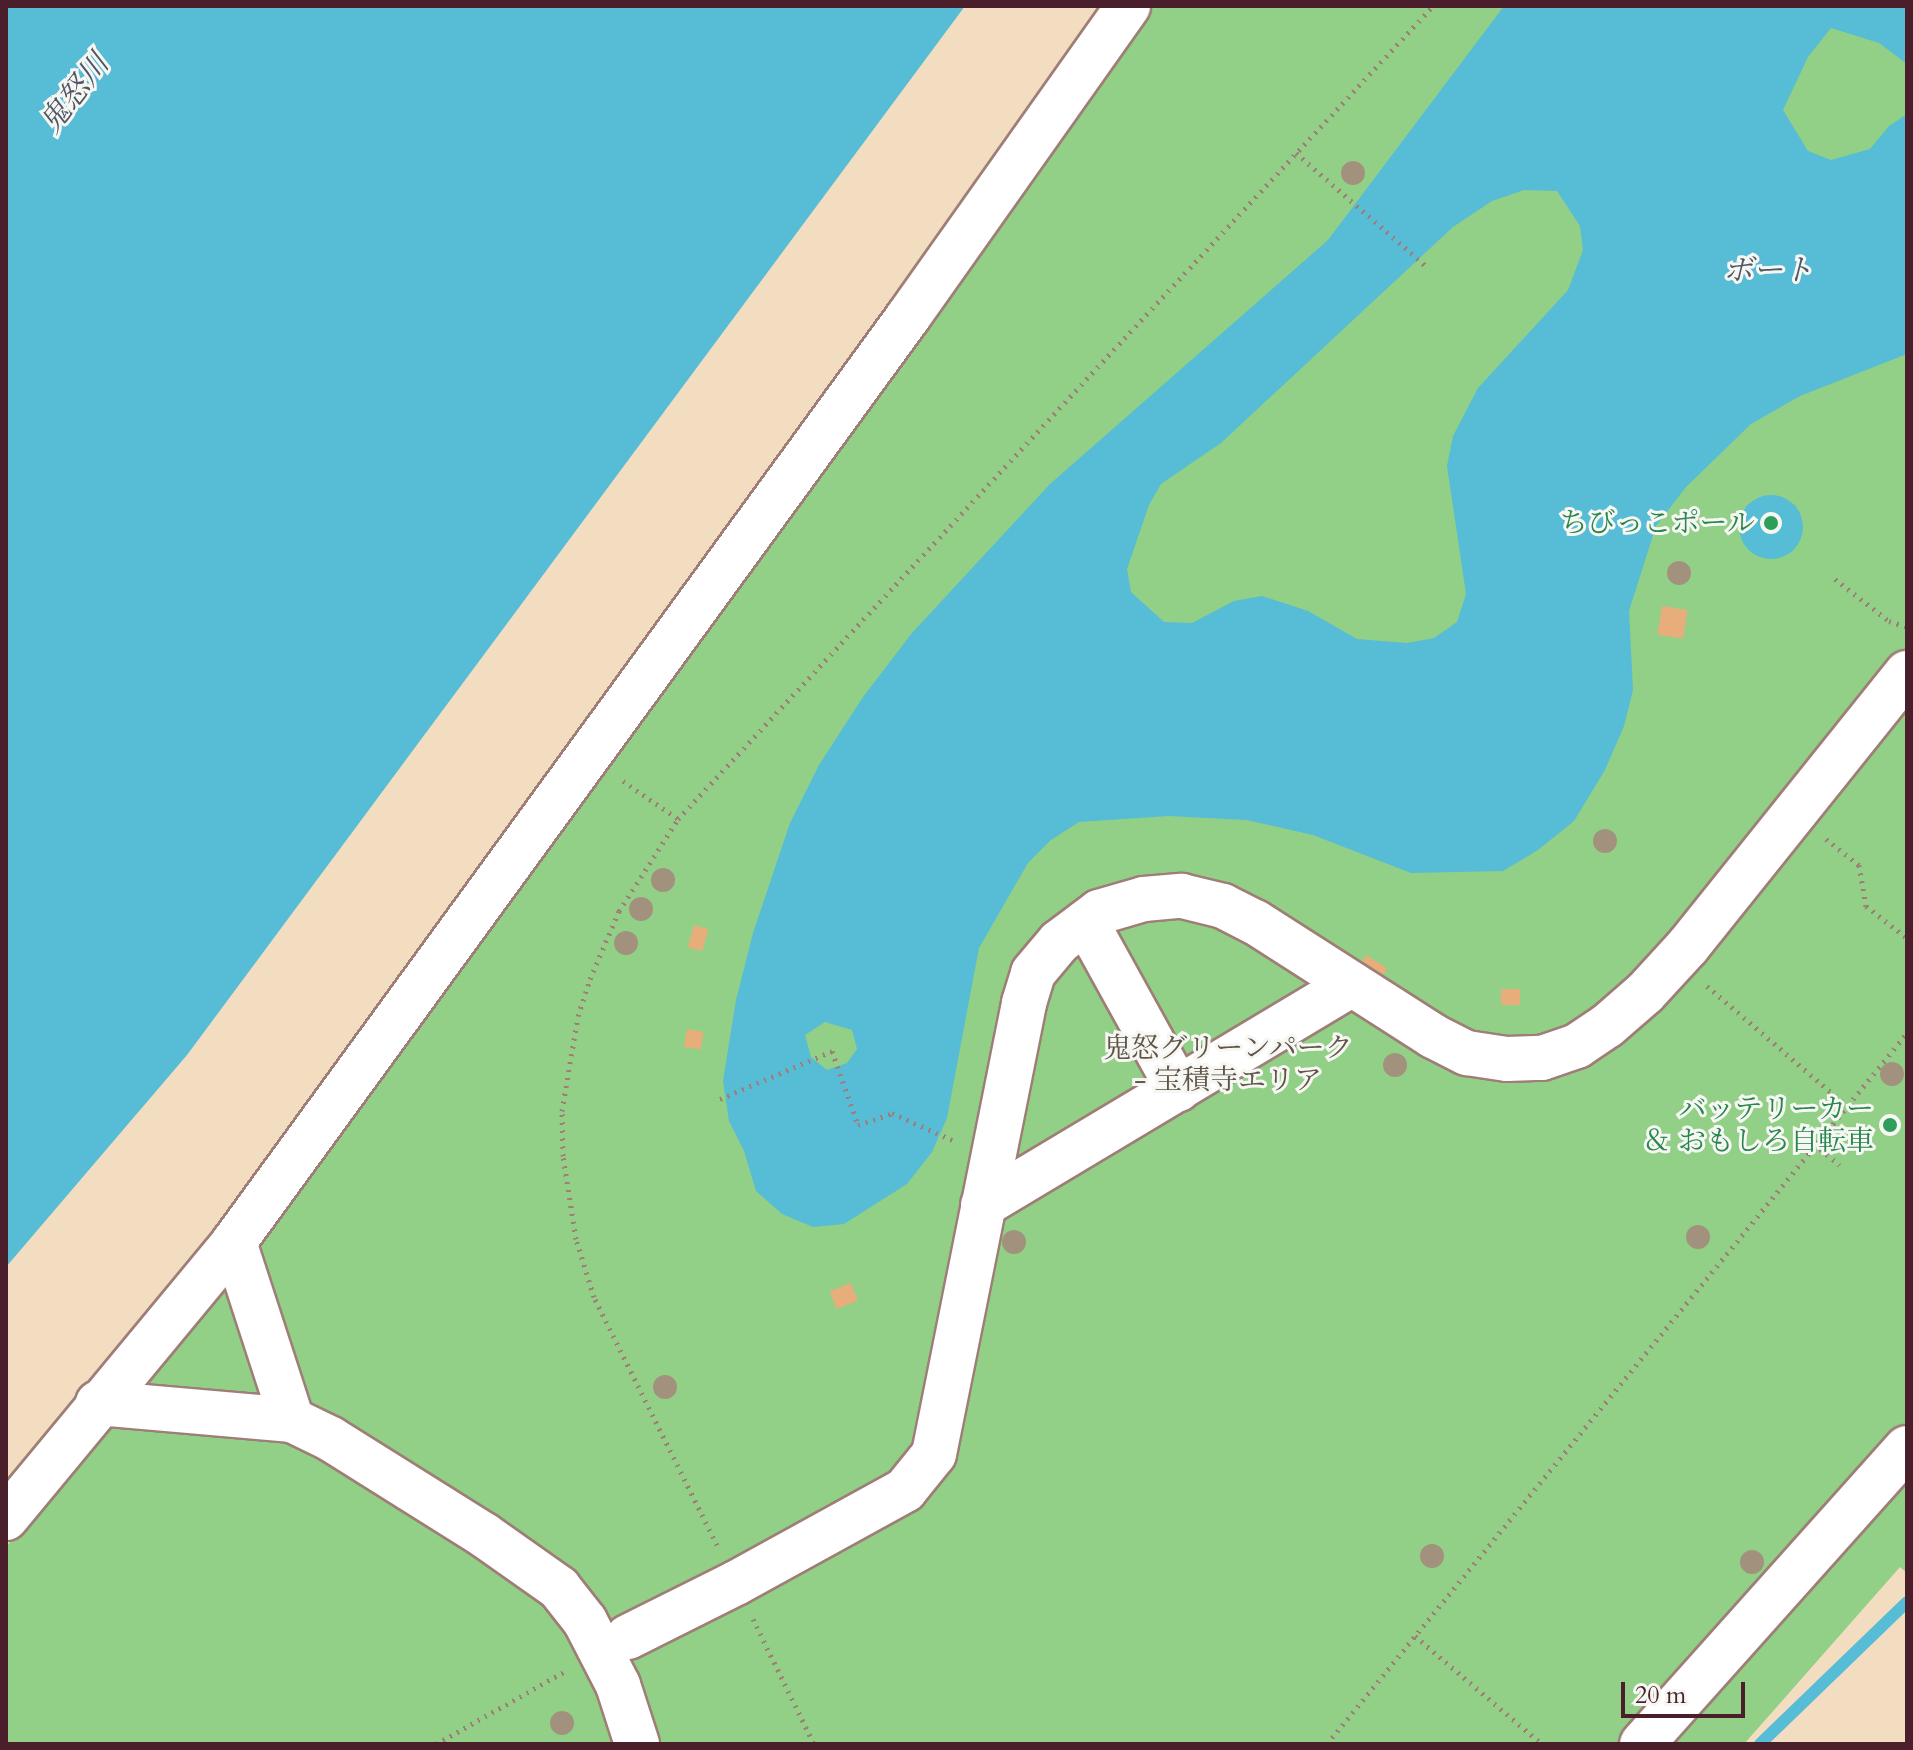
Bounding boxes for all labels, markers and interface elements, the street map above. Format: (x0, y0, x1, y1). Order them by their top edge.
water label: 鬼怒川 (33, 47, 117, 141)
water label: ボート (1723, 253, 1813, 289)
place label: ちびっこポール (1559, 506, 1755, 540)
marker: ちびっこポール (1762, 514, 1780, 532)
park label: 鬼怒グリーンパーク - 宝積寺エリア (1102, 1031, 1354, 1097)
place label: バッテリーカー ＆ おもしろ自転車 (1642, 1092, 1874, 1158)
marker: バッテリーカー ＆ おもしろ自転車 (1881, 1116, 1899, 1134)
scale bar (1625, 1666, 1749, 1716)
text: 20 m (1635, 1679, 1686, 1712)

